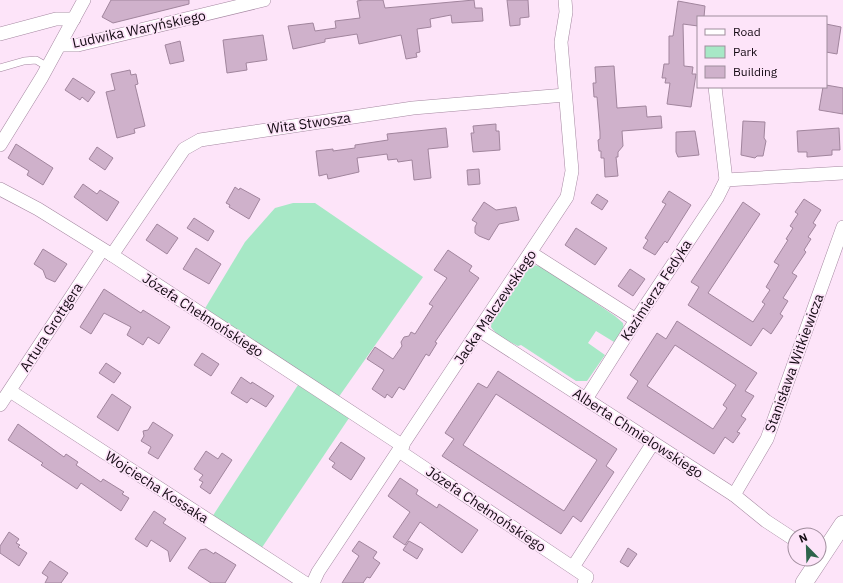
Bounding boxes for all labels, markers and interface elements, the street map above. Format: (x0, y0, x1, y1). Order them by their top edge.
street label: Ludwika Waryńskiego (71, 6, 207, 52)
legend (697, 16, 827, 88)
text: Road (733, 24, 761, 39)
text: Park (733, 44, 758, 59)
text: Building (733, 64, 778, 79)
street label: Wita Stwosza (266, 108, 352, 138)
street label: Kazimierza Fedyka (617, 236, 696, 344)
street label: Jacka Malczewskiego (450, 246, 540, 368)
street label: Józefa Chełmońskiego (139, 269, 267, 361)
street label: Artura Grottgera (15, 279, 87, 375)
street label: Stanisława Witkiewicza (761, 291, 828, 435)
street label: Alberta Chmielowskiego (569, 384, 707, 482)
street label: Wojciecha Kossaka (102, 447, 213, 527)
street label: Józefa Chełmońskiego (423, 462, 550, 556)
north arrow (787, 527, 827, 567)
text: N (797, 530, 810, 546)

